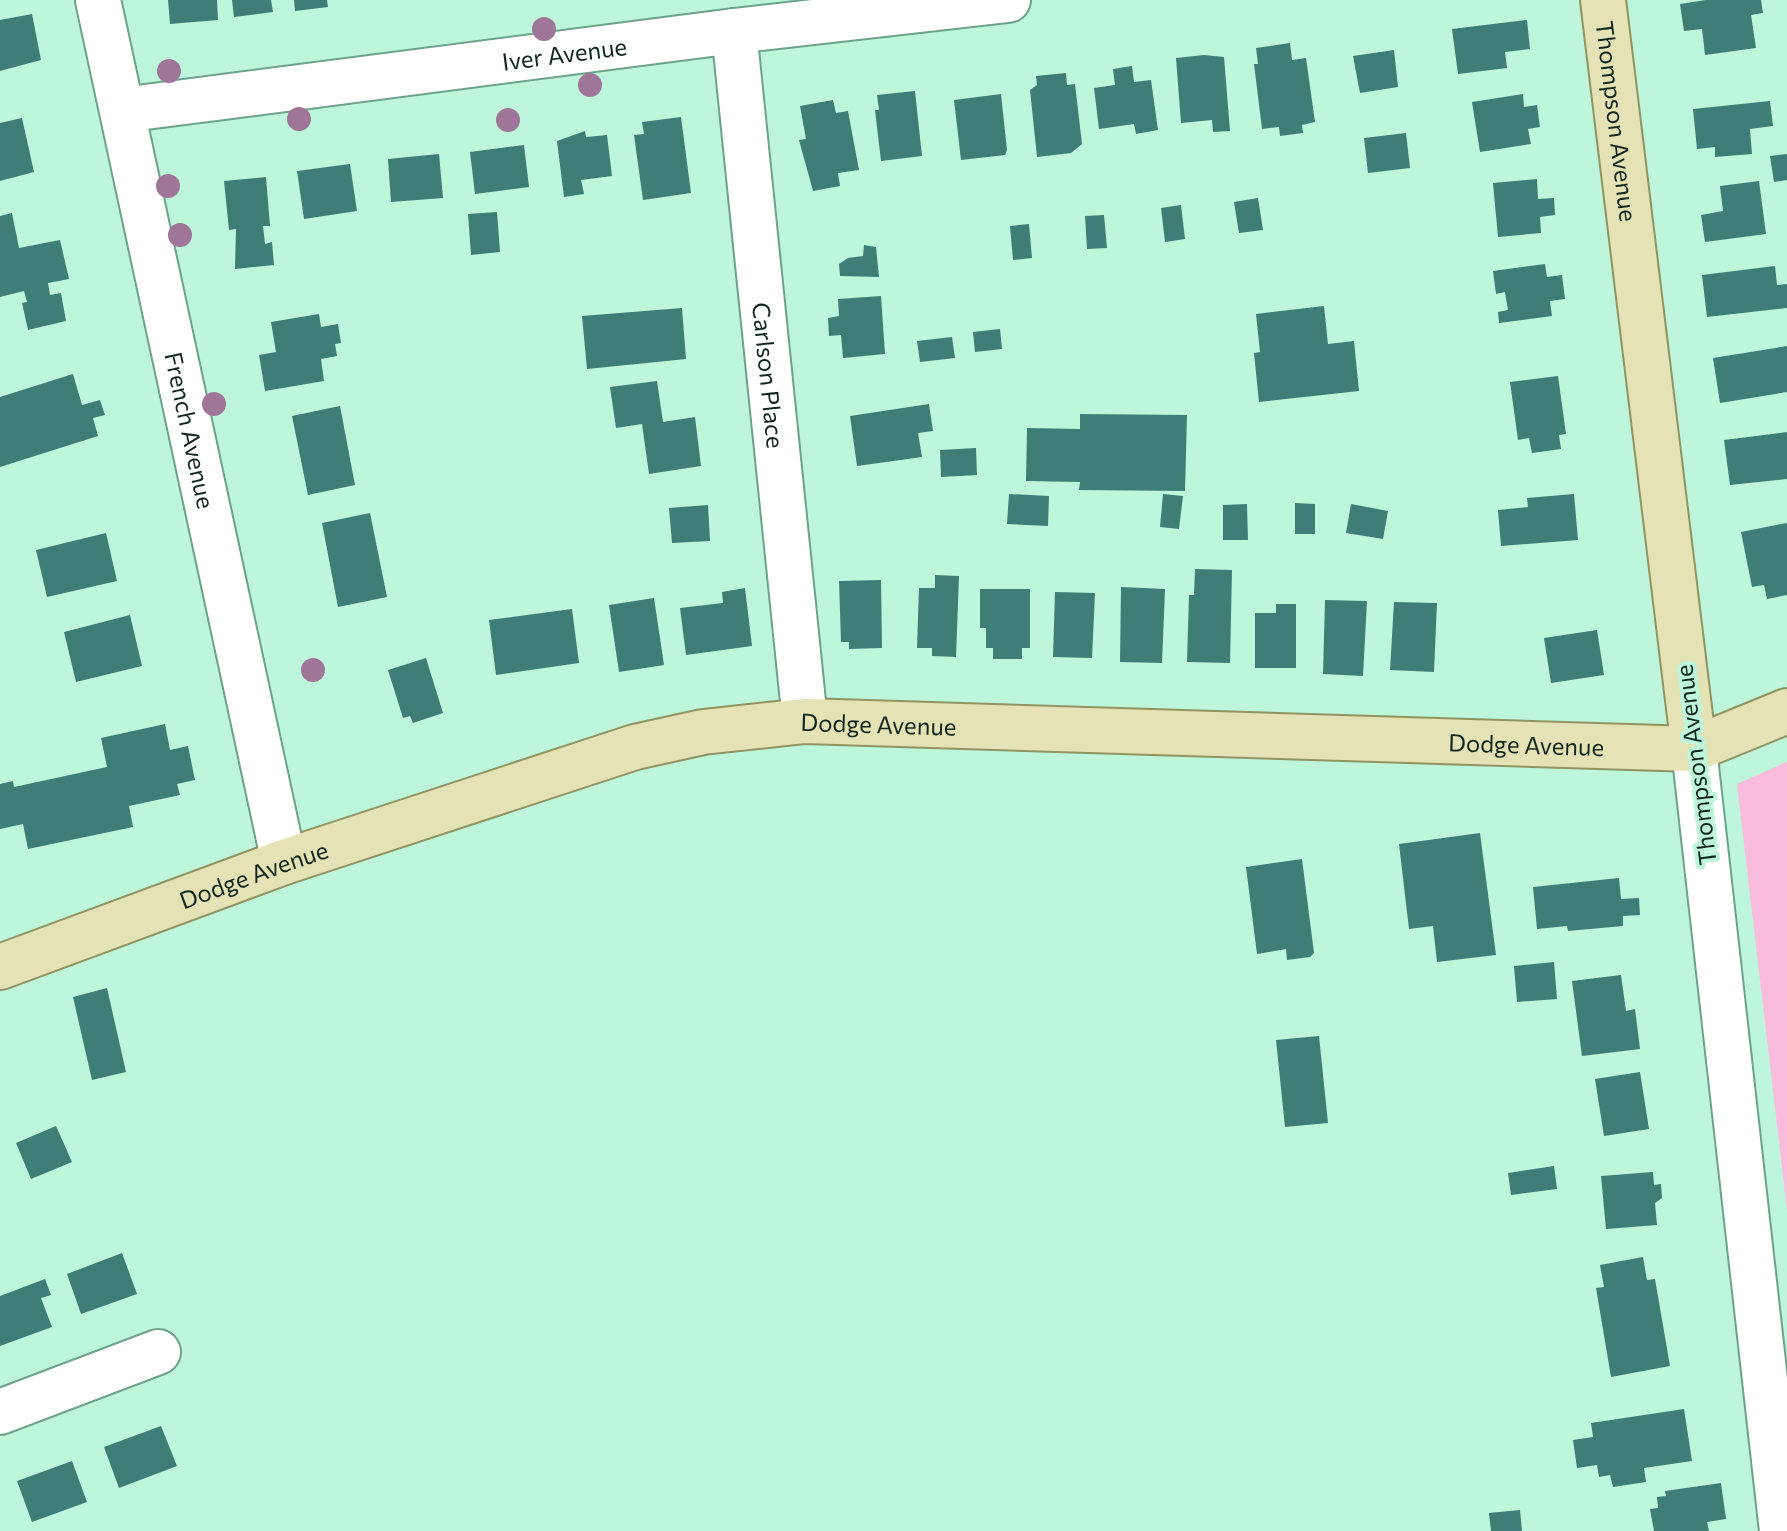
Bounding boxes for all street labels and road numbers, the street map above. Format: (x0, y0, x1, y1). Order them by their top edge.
street label: Thompson Avenue (1591, 19, 1644, 223)
street label: Iver Avenue (500, 30, 628, 75)
street label: Carlson Place (747, 301, 791, 450)
street label: French Avenue (160, 349, 222, 511)
street label: Thompson Avenue (1668, 663, 1722, 867)
street label: Dodge Avenue (800, 706, 957, 740)
street label: Dodge Avenue (1448, 727, 1605, 761)
street label: Dodge Avenue (175, 834, 331, 914)

